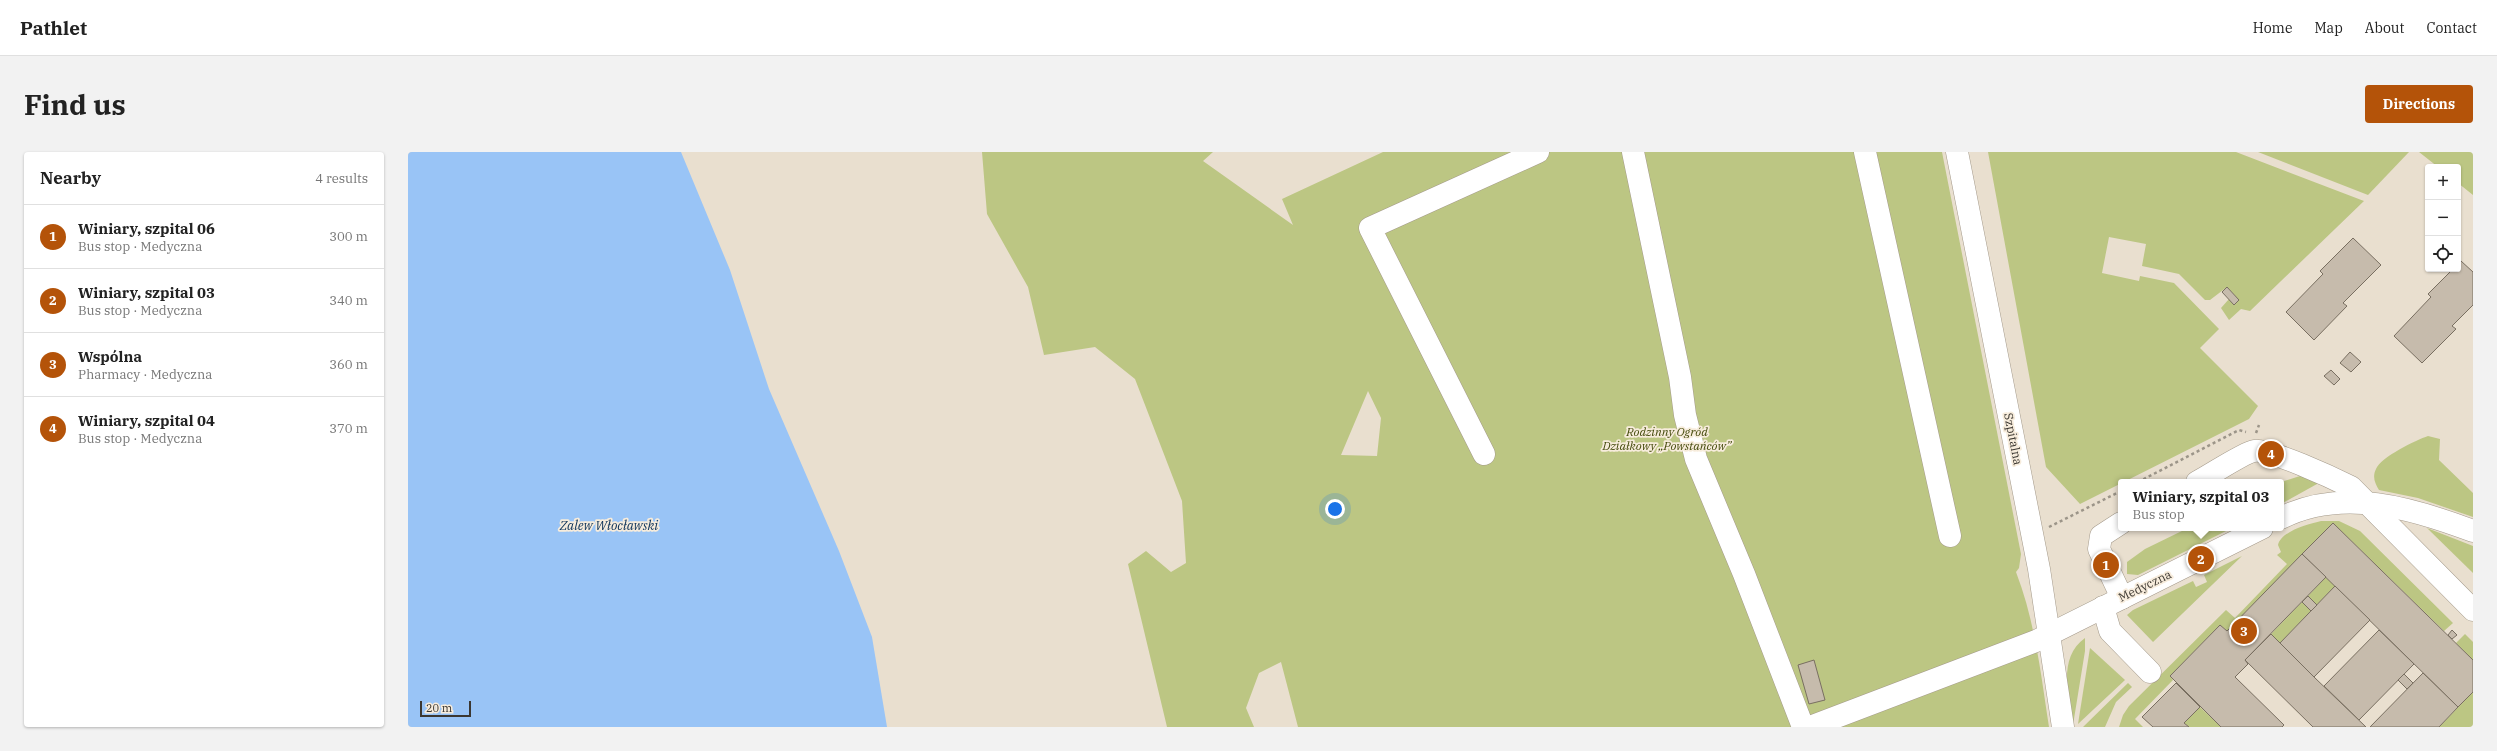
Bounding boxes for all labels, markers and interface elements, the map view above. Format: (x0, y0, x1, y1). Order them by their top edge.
text: Pathlet (20, 16, 87, 40)
text: Home (2253, 19, 2292, 37)
text: Map (2314, 19, 2343, 37)
text: About (2365, 19, 2404, 37)
text: Contact (2426, 19, 2477, 37)
button: Directions (2365, 85, 2473, 123)
text: Find us (24, 86, 126, 123)
map controls (2425, 164, 2461, 272)
button: + (2425, 164, 2461, 200)
text: Nearby (40, 167, 101, 189)
text: 4 results (315, 170, 368, 187)
button: − (2425, 200, 2461, 236)
text: Winiary, szpital 06 (78, 219, 215, 238)
text: 1 (49, 228, 57, 245)
text: 300 m (329, 228, 368, 245)
button: locate (2425, 236, 2461, 272)
text: Bus stop · Medyczna (78, 238, 202, 255)
text: Winiary, szpital 03 (78, 283, 215, 302)
text: 2 (49, 292, 57, 309)
text: 340 m (329, 292, 368, 309)
text: Bus stop · Medyczna (78, 302, 202, 319)
text: Wspólna (78, 347, 142, 366)
text: 3 (49, 356, 57, 373)
text: 360 m (329, 356, 368, 373)
text: Pharmacy · Medyczna (78, 366, 212, 383)
text: Winiary, szpital 04 (78, 411, 215, 430)
street label: Szpitalna (2001, 412, 2026, 467)
text: 4 (49, 420, 57, 437)
text: 370 m (329, 420, 368, 437)
park label: Rodzinny Ogród Działkowy „Powstańców” (1601, 424, 1732, 453)
text: Bus stop · Medyczna (78, 430, 202, 447)
pin: 4 (2258, 439, 2284, 469)
popup (2118, 479, 2284, 531)
text: Winiary, szpital 03 (2132, 487, 2270, 506)
your location (1325, 499, 1345, 519)
text: Bus stop (2132, 506, 2185, 523)
water label: Zalew Włocławski (559, 517, 658, 534)
pin: 2 (2188, 544, 2214, 574)
pin: 1 (2093, 550, 2119, 580)
street label: Medyczna (2116, 566, 2174, 605)
pin: 3 (2231, 616, 2257, 646)
scale bar (420, 699, 471, 718)
text: 20 m (426, 701, 452, 715)

